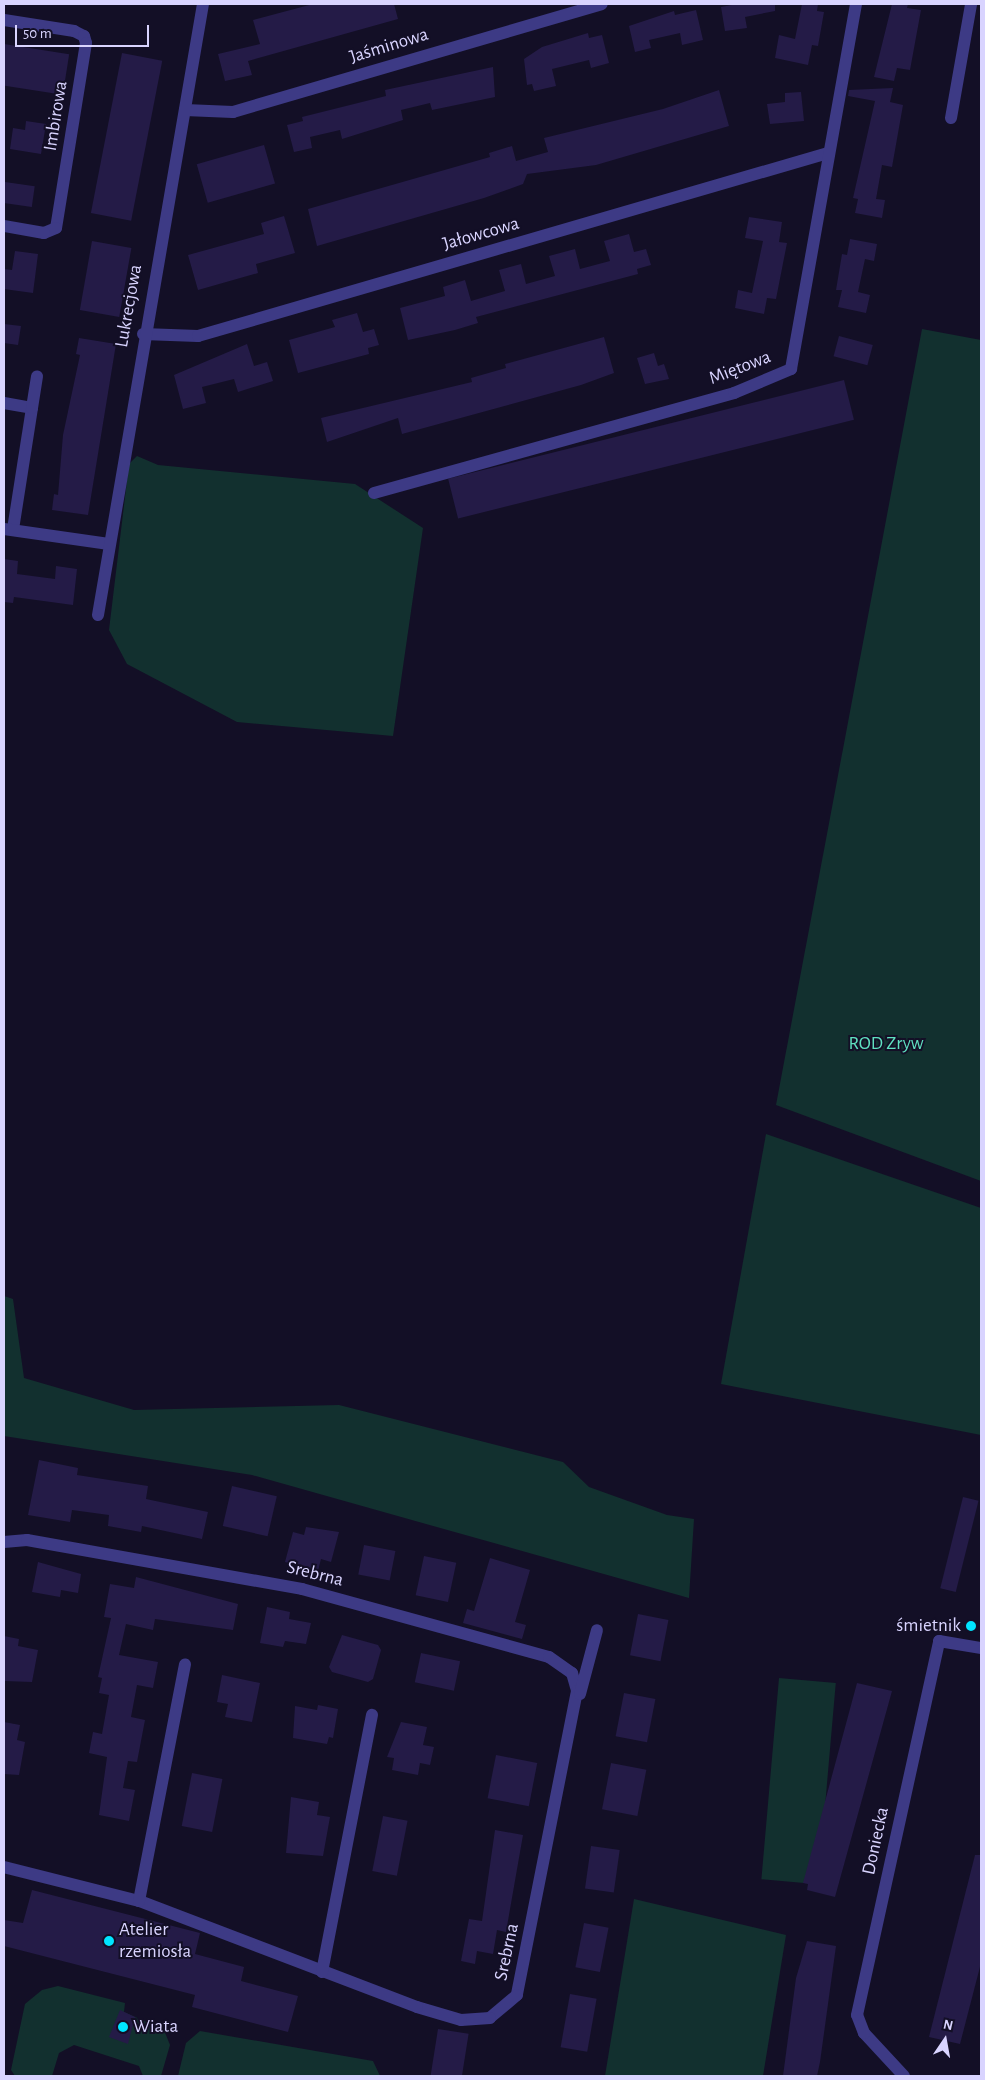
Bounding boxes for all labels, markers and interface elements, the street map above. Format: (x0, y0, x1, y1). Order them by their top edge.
scale bar (18, 15, 151, 47)
street label: Jaśminowa (347, 23, 431, 69)
text: 50 m (23, 26, 52, 41)
street label: Imbirowa (39, 79, 73, 153)
street label: Jałowcowa (440, 212, 522, 256)
street label: Lukrecjowa (110, 263, 148, 349)
street label: Miętowa (706, 346, 774, 390)
park label: ROD Zryw (848, 1033, 924, 1055)
street label: Srebrna (284, 1556, 346, 1592)
place label: śmietnik (896, 1615, 961, 1637)
marker: śmietnik (965, 1620, 977, 1632)
street label: Doniecka (858, 1805, 894, 1877)
place label: Atelier rzemiosła (119, 1919, 191, 1963)
street label: Srebrna (490, 1921, 524, 1983)
marker: Atelier rzemiosła (103, 1935, 115, 1947)
north arrow (920, 2015, 970, 2065)
place label: Wiata (133, 2016, 178, 2038)
text: N (942, 2017, 954, 2033)
marker: Wiata (117, 2021, 129, 2033)

